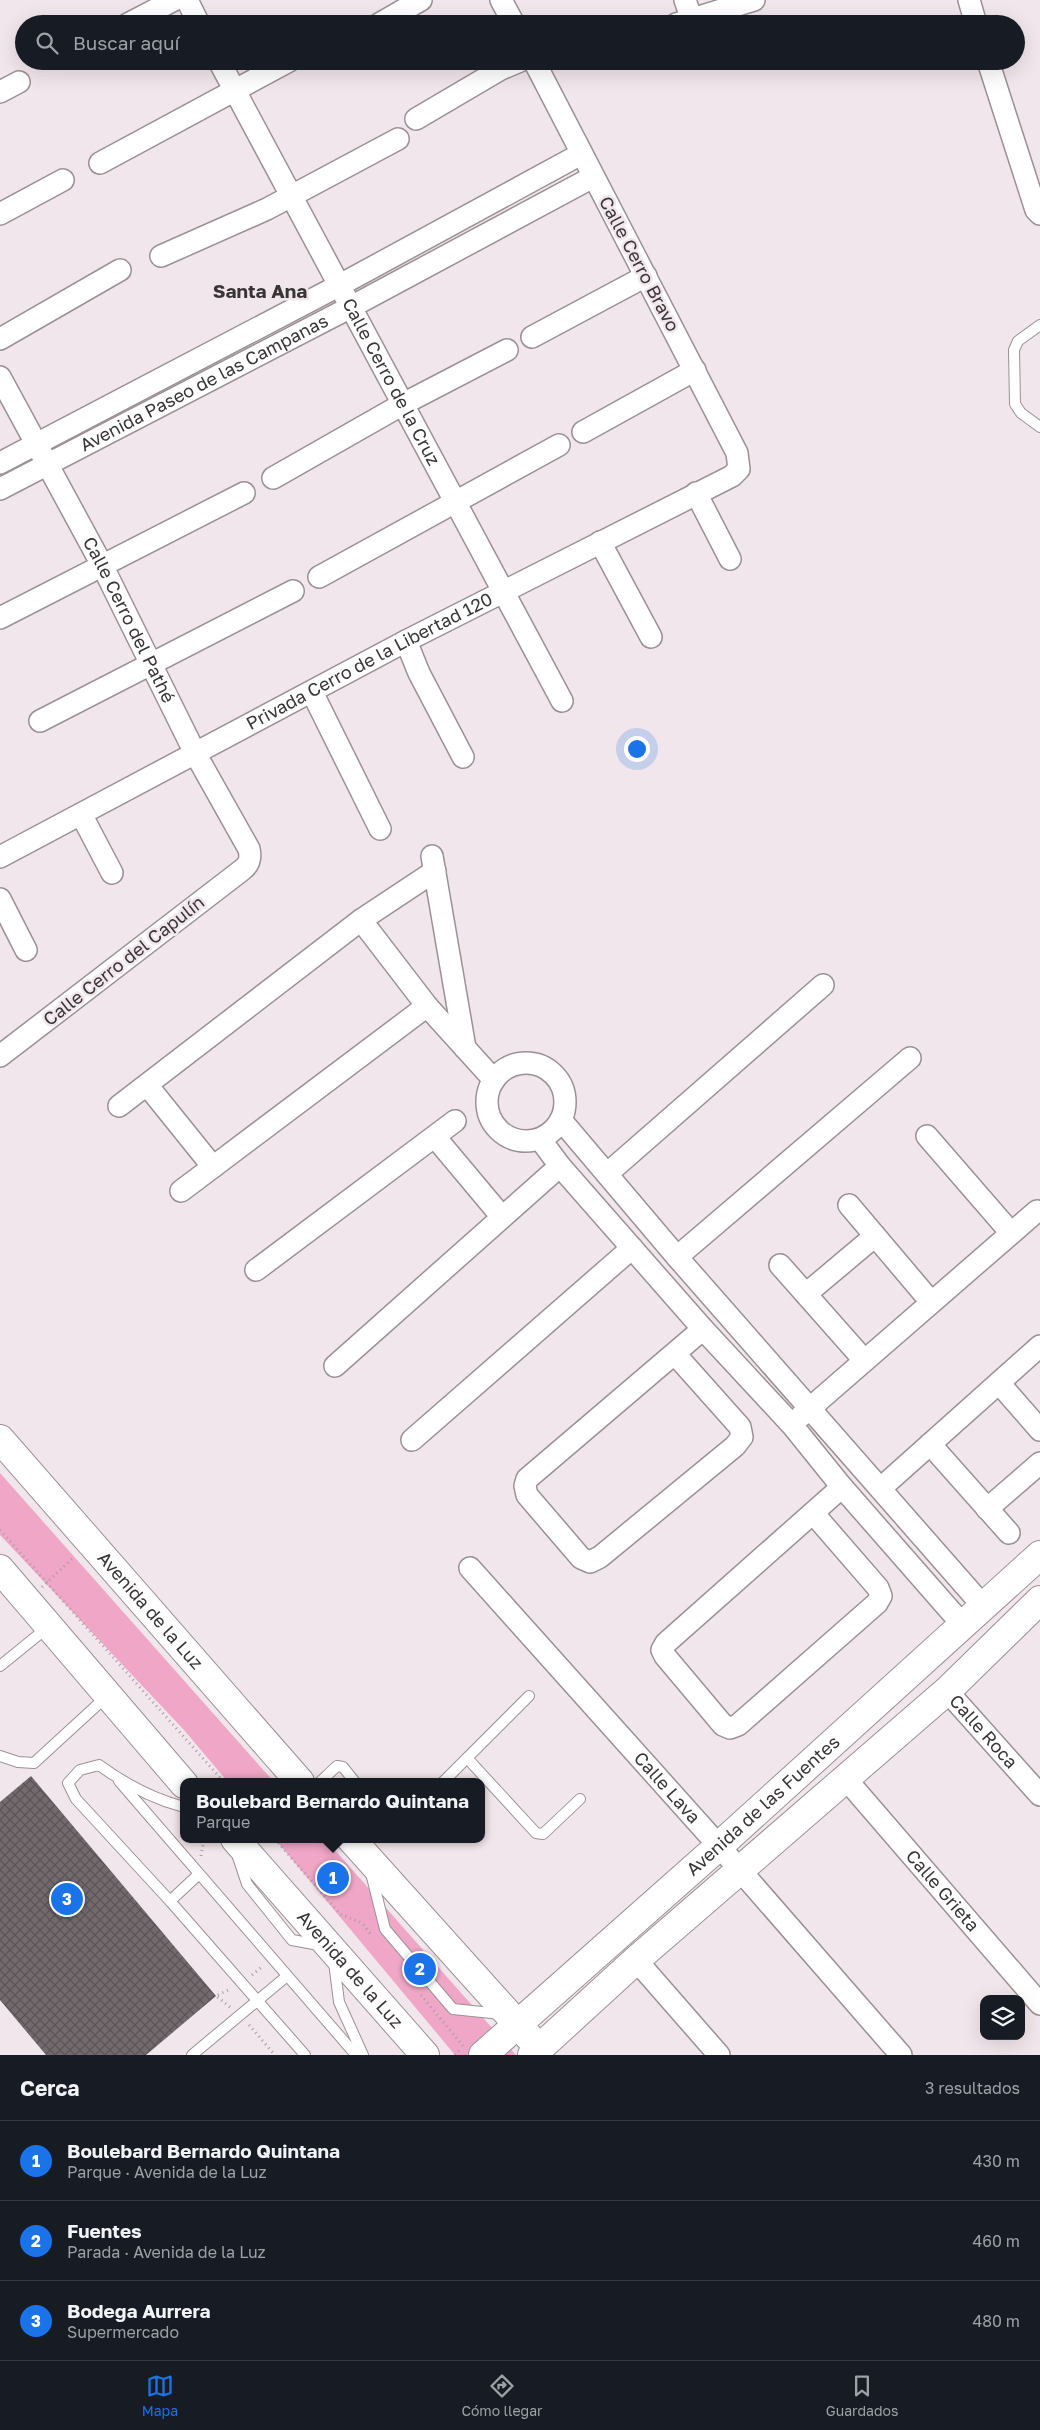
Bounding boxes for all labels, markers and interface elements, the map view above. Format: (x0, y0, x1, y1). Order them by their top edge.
search box (15, 15, 1025, 70)
icon: search (33, 29, 61, 57)
text: Buscar aquí (73, 31, 180, 54)
street label: Calle Cerro Bravo (595, 192, 685, 335)
district label: Santa Ana (213, 279, 307, 302)
street label: Calle Cerro de la Cruz (338, 294, 446, 469)
street label: Avenida Paseo de las Campanas (76, 309, 331, 456)
street label: Calle Cerro del Pathé (79, 533, 180, 706)
street label: Privada Cerro de la Libertad 120 (242, 587, 496, 734)
your location (624, 736, 650, 762)
street label: Calle Cerro del Capulín (38, 890, 208, 1030)
street label: Avenida de la Luz (93, 1547, 208, 1673)
street label: Calle Roca (945, 1690, 1023, 1772)
street label: Avenida de las Fuentes (681, 1730, 844, 1880)
street label: Calle Lava (630, 1747, 705, 1827)
popup (180, 1778, 485, 1843)
text: Boulebard Bernardo Quintana (196, 1789, 469, 1812)
text: Parque (196, 1812, 250, 1832)
street label: Calle Grieta (902, 1845, 984, 1936)
pin: 1 (317, 1859, 349, 1897)
pin: 3 (51, 1880, 83, 1918)
street label: Avenida de la Luz (293, 1906, 408, 2032)
pin: 2 (404, 1950, 436, 1988)
map controls (980, 1995, 1025, 2040)
button: layers (980, 1995, 1025, 2040)
text: Cerca (20, 2075, 79, 2101)
text: 3 resultados (925, 2078, 1020, 2098)
text: Boulebard Bernardo Quintana (67, 2139, 340, 2162)
text: 1 (32, 2151, 40, 2171)
text: 430 m (973, 2151, 1020, 2171)
text: Parque · Avenida de la Luz (67, 2162, 267, 2182)
text: Fuentes (67, 2219, 142, 2242)
text: 2 (31, 2231, 41, 2251)
text: 460 m (972, 2231, 1020, 2251)
text: Parada · Avenida de la Luz (67, 2242, 266, 2262)
text: Bodega Aurrera (67, 2299, 211, 2322)
text: 3 (31, 2311, 41, 2331)
text: 480 m (972, 2311, 1020, 2331)
text: Supermercado (67, 2322, 179, 2342)
tab: Mapa (142, 2372, 178, 2419)
tab: Cómo llegar (461, 2372, 543, 2419)
tab: Guardados (826, 2372, 898, 2419)

